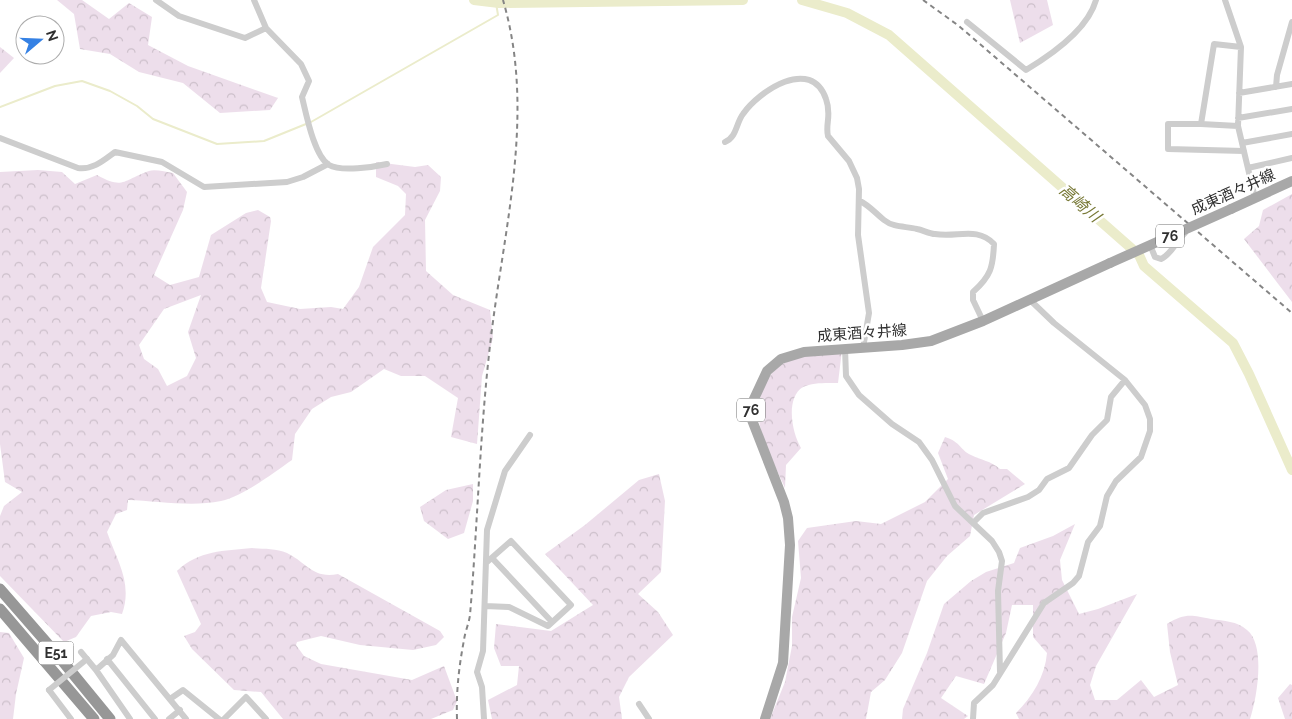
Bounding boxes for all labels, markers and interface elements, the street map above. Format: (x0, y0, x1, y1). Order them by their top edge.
north arrow (15, 15, 65, 65)
text: N (43, 28, 62, 43)
street label: 成東酒々井線 (1188, 165, 1278, 219)
water label: 高崎川 (1056, 180, 1106, 227)
road number: 76 (1156, 225, 1184, 248)
street label: 成東酒々井線 (816, 321, 908, 345)
road number: 76 (737, 398, 765, 422)
road number: E51 (38, 641, 74, 664)

